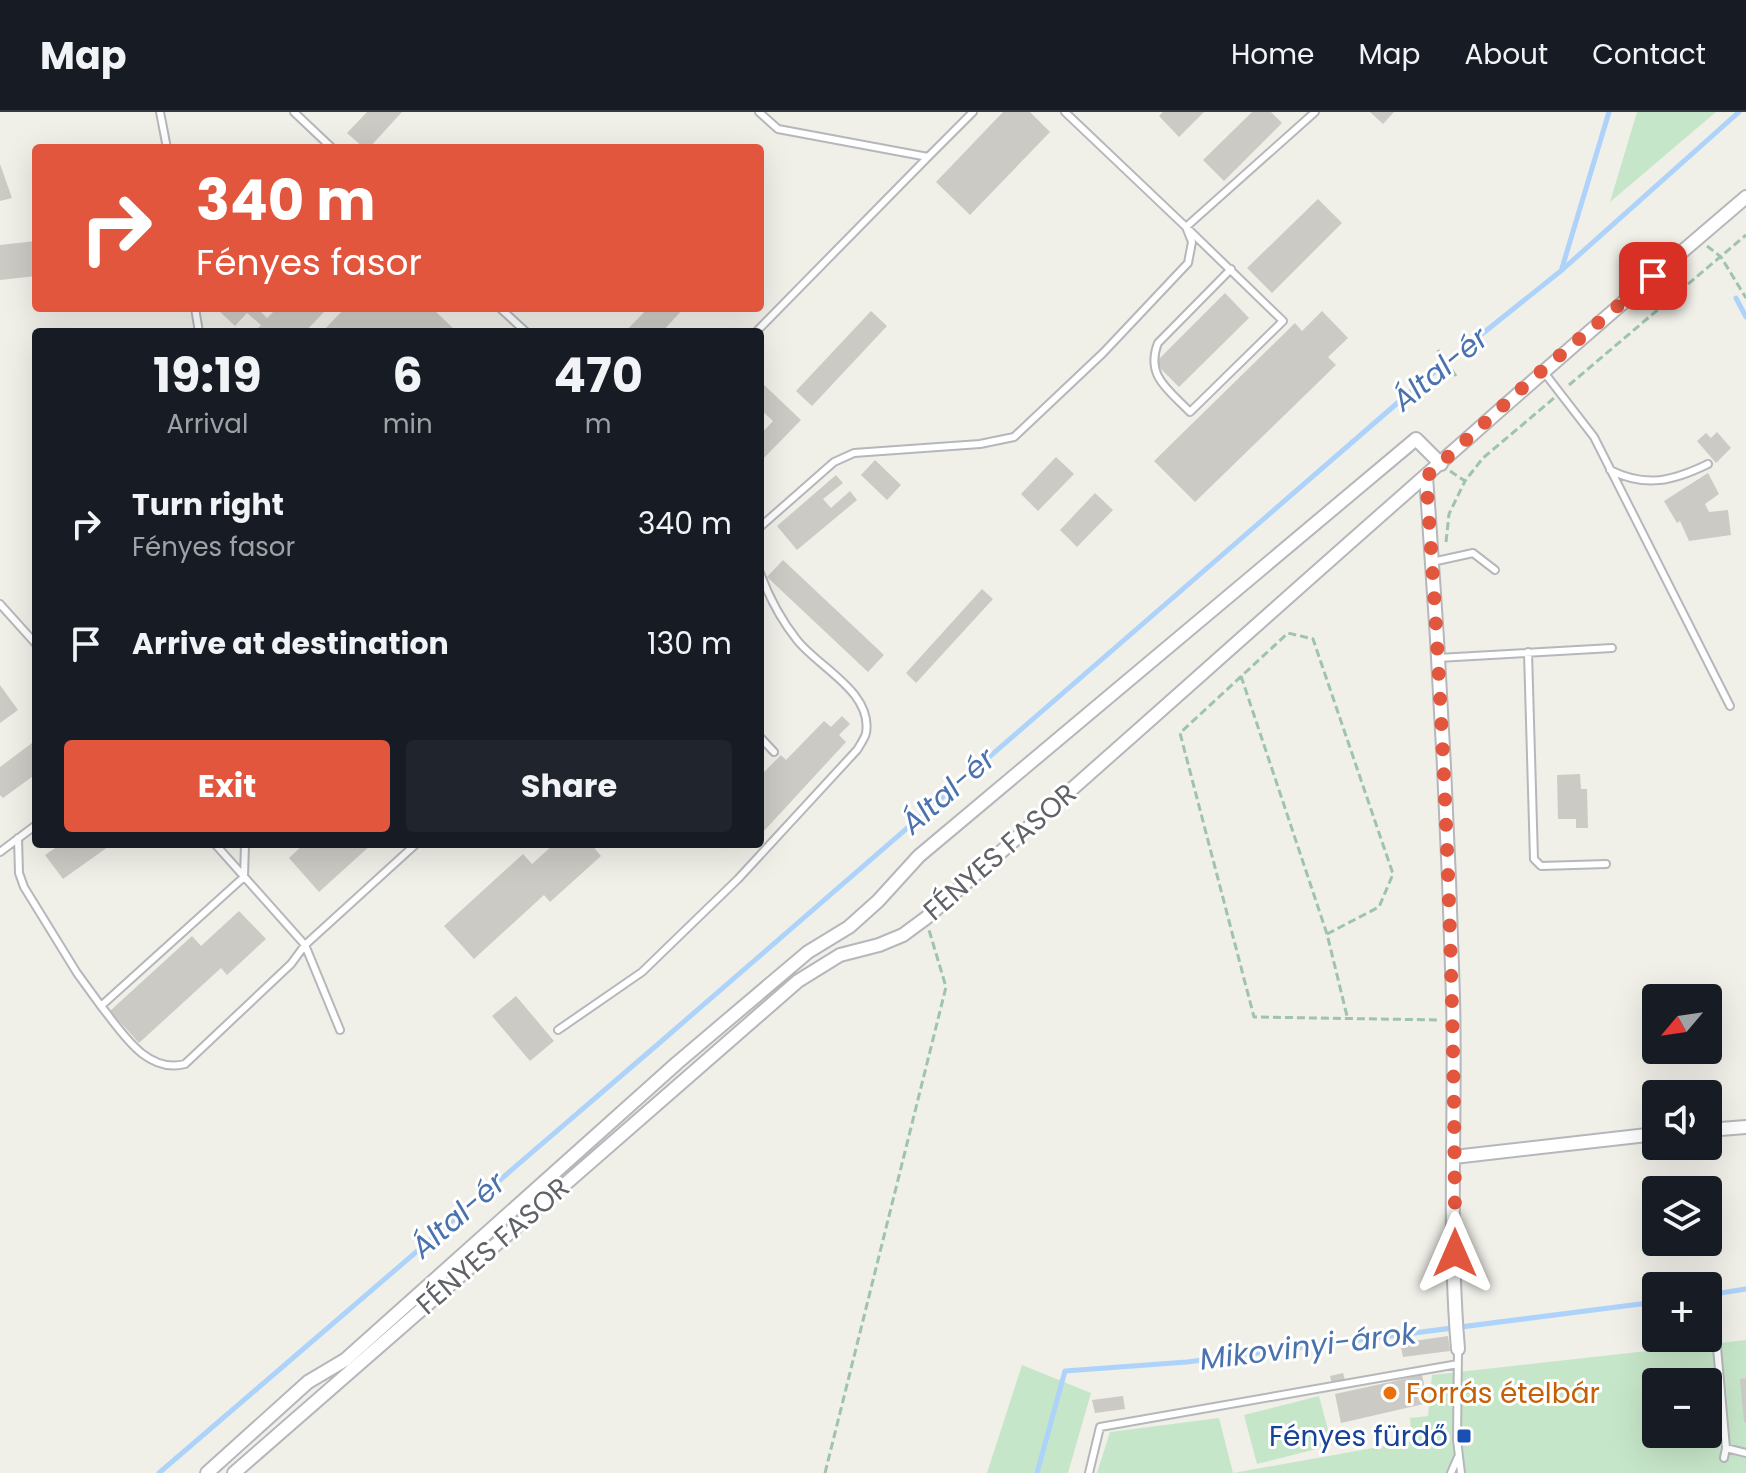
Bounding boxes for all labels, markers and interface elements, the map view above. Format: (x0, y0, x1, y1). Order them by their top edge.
text: Map (40, 29, 127, 82)
text: Home (1231, 35, 1314, 74)
text: Map (1358, 35, 1420, 74)
text: About (1464, 35, 1548, 74)
text: Contact (1592, 35, 1706, 74)
text: 340 m (196, 161, 375, 240)
icon: right (64, 176, 168, 280)
text: Fényes fasor (196, 237, 422, 288)
pin (1619, 242, 1687, 310)
icon: arrive (1631, 254, 1675, 298)
water label: Által-ér (1382, 316, 1498, 422)
text: 19:19 (153, 342, 262, 409)
text: 6 (392, 342, 423, 409)
text: 470 (554, 342, 643, 409)
text: Arrival (166, 406, 248, 442)
text: min (383, 406, 433, 442)
text: m (585, 406, 612, 442)
text: Turn right (132, 483, 284, 526)
icon: right (64, 502, 108, 546)
text: 340 m (638, 502, 732, 545)
text: Fényes fasor (132, 529, 295, 565)
icon: arrive (64, 622, 108, 666)
text: Arrive at destination (132, 622, 449, 665)
text: 130 m (647, 622, 732, 665)
water label: Által-ér (891, 737, 1005, 845)
button: Exit (64, 740, 390, 832)
button: Share (406, 740, 732, 832)
street label: FÉNYES FASOR (915, 775, 1085, 929)
north arrow (1642, 984, 1722, 1064)
map controls (1642, 984, 1722, 1448)
button: sound (1642, 1080, 1722, 1160)
water label: Által-ér (401, 1161, 515, 1269)
street label: FÉNYES FASOR (408, 1169, 578, 1323)
button: layers (1642, 1176, 1722, 1256)
position arrow (1413, 1211, 1497, 1295)
button: + (1642, 1272, 1722, 1352)
water label: Mikovinyi-árok (1197, 1311, 1420, 1381)
button: − (1642, 1368, 1722, 1448)
place label: Forrás ételbár (1406, 1374, 1600, 1413)
marker: Forrás ételbár (1381, 1384, 1399, 1402)
place label: Fényes fürdő (1269, 1417, 1448, 1456)
marker: Fényes fürdő (1455, 1427, 1473, 1445)

